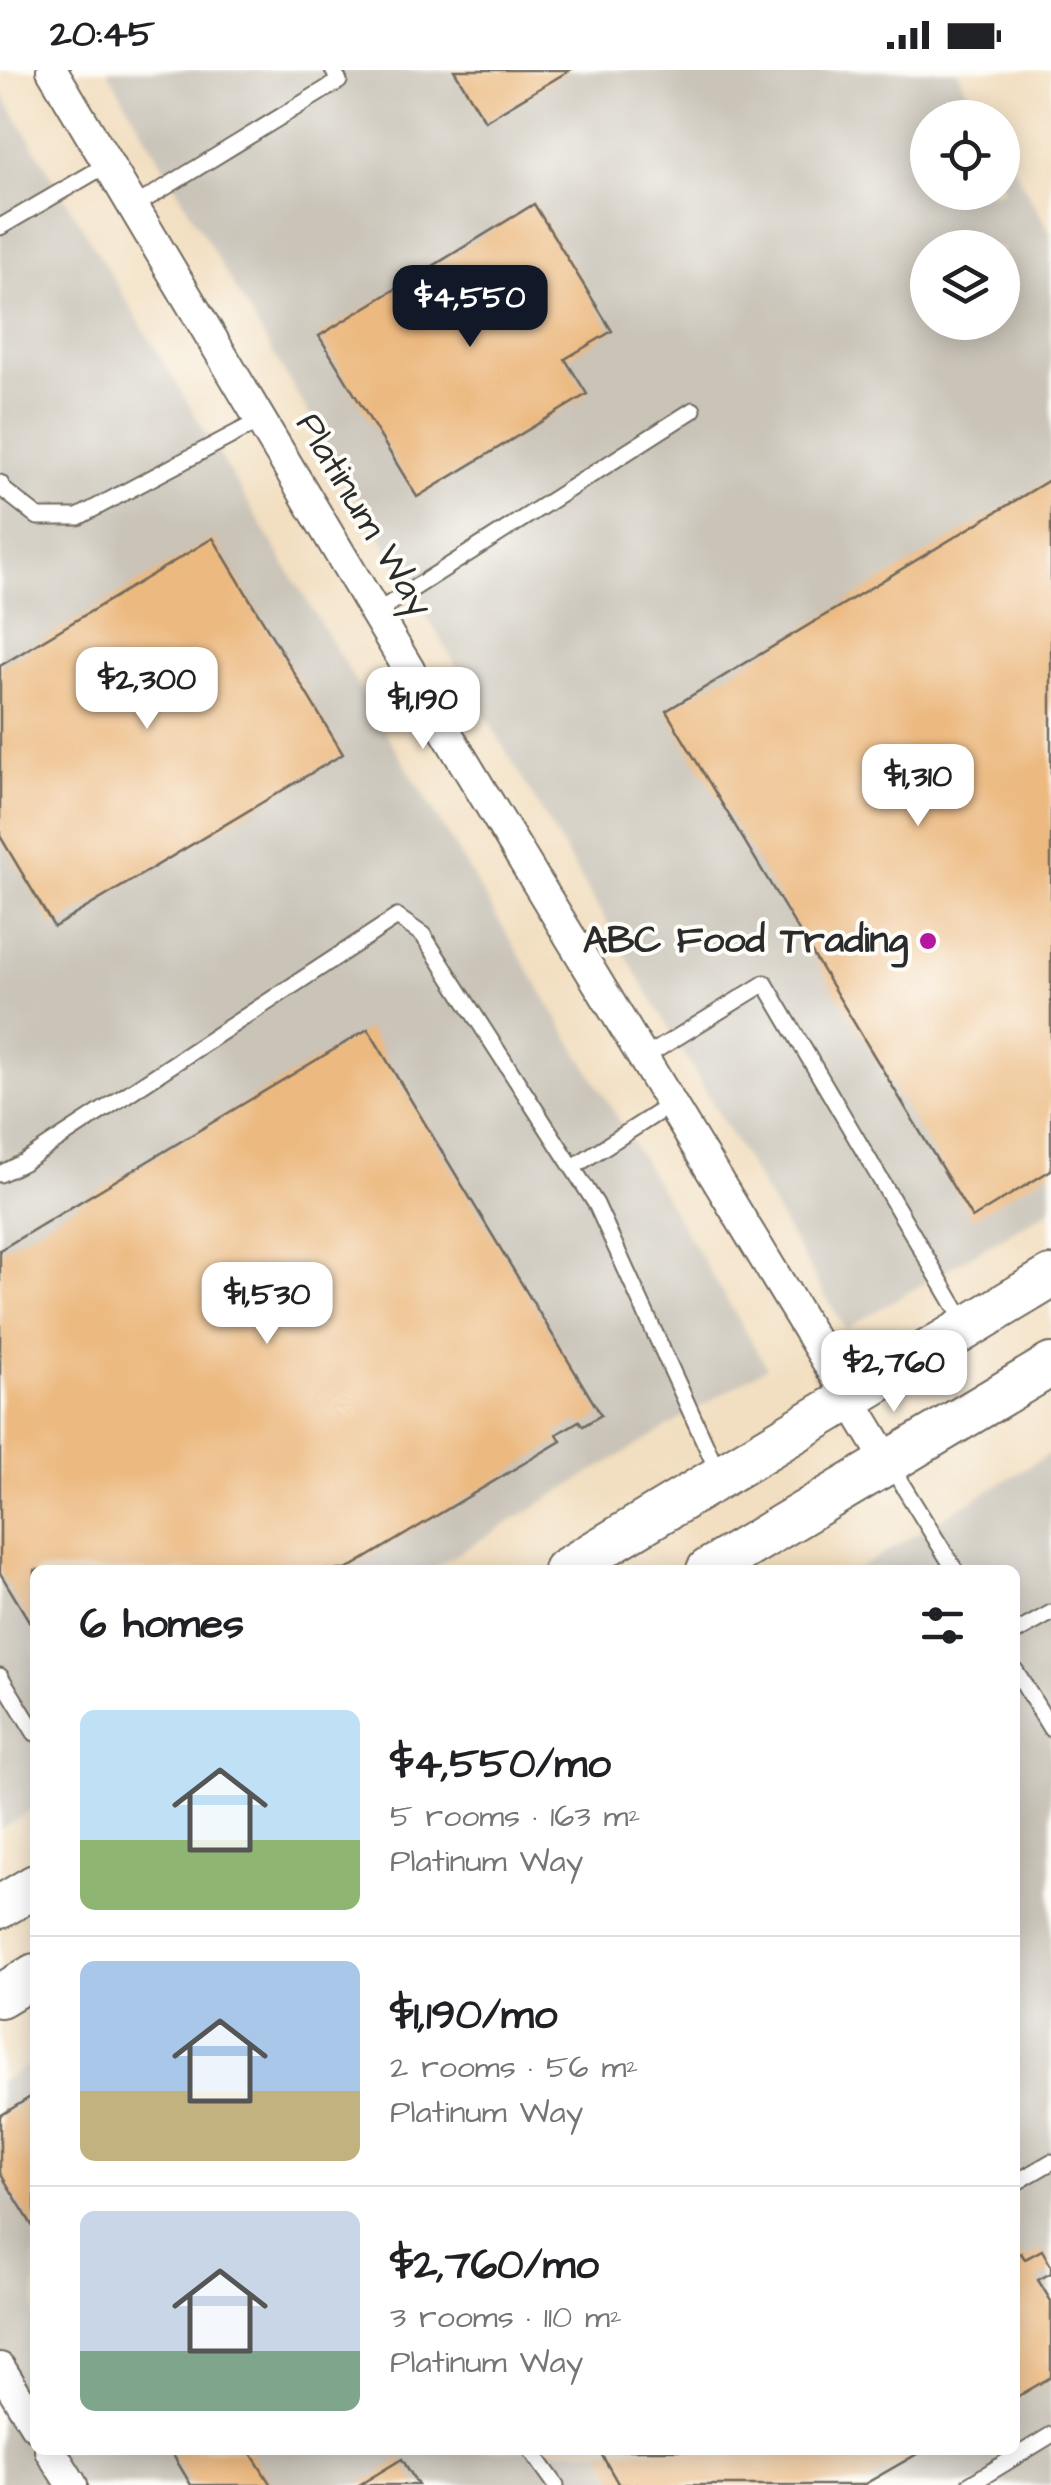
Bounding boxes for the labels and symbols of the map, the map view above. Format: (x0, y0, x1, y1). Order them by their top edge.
pin: $4,550 (389, 265, 551, 350)
street label: Platinum Way (282, 403, 446, 627)
pin: $2,300 (66, 647, 228, 732)
pin: $1,190 (342, 667, 504, 752)
pin: $1,310 (837, 744, 999, 829)
place label: ABC Food Trading (583, 915, 908, 968)
marker: ABC Food Trading (917, 930, 939, 952)
pin: $1,530 (186, 1262, 348, 1347)
pin: $2,760 (813, 1330, 975, 1415)

